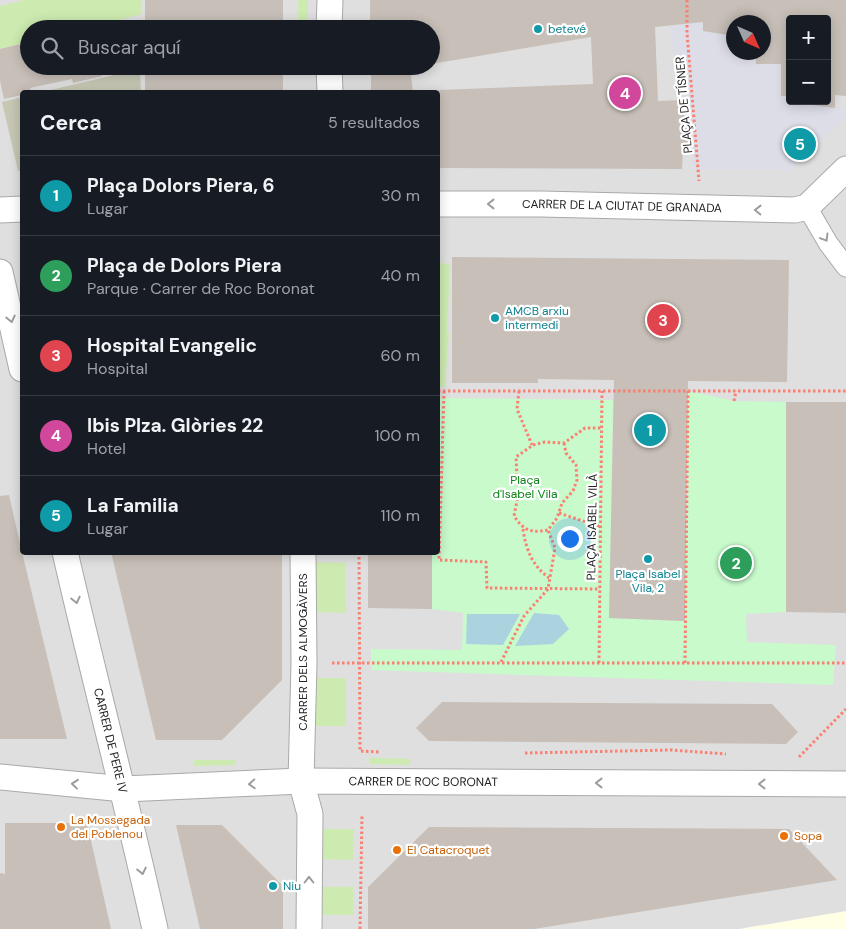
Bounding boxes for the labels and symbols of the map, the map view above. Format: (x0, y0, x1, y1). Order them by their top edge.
north arrow (726, 15, 771, 60)
place label: betevé (548, 21, 586, 37)
marker: betevé (532, 23, 544, 35)
street label: PLAÇA DE TÍSNER (672, 56, 696, 154)
pin: 4 (609, 74, 641, 112)
pin: 5 (784, 125, 816, 163)
street label: CARRER DE LA CIUTAT DE GRANADA (522, 196, 722, 216)
one-way arrow (486, 199, 494, 209)
one-way arrow (754, 205, 762, 215)
one-way arrow (818, 233, 828, 242)
pin: 3 (647, 301, 679, 339)
place label: AMCB arxiu intermedi (505, 303, 569, 333)
marker: AMCB arxiu intermedi (489, 312, 501, 324)
one-way arrow (5, 315, 16, 323)
pin: 1 (634, 411, 666, 449)
park label: Plaça d'Isabel Vila (492, 472, 558, 502)
street label: PLAÇA ISABEL VILÀ (583, 473, 601, 580)
your location (557, 526, 583, 552)
pin: 2 (720, 544, 752, 582)
marker: Plaça Isabel Vila, 2 (642, 553, 654, 565)
place label: Plaça Isabel Vila, 2 (615, 566, 681, 596)
street label: CARRER DELS ALMOGÀVERS (295, 573, 311, 731)
one-way arrow (70, 596, 81, 604)
street label: CARRER DE PERE IV (90, 686, 131, 795)
street label: CARRER DE ROC BORONAT (349, 773, 498, 790)
one-way arrow (595, 778, 603, 788)
one-way arrow (71, 779, 79, 790)
one-way arrow (248, 779, 256, 790)
one-way arrow (758, 779, 766, 789)
place label: La Mossegada del Poblenou (71, 812, 150, 842)
marker: La Mossegada del Poblenou (55, 821, 67, 833)
place label: Sopa (794, 828, 822, 844)
marker: Sopa (778, 830, 790, 842)
place label: El Catacroquet (407, 842, 490, 858)
marker: El Catacroquet (391, 844, 403, 856)
one-way arrow (136, 867, 147, 876)
one-way arrow (304, 876, 314, 884)
place label: Niu (283, 878, 301, 894)
marker: Niu (267, 880, 279, 892)

